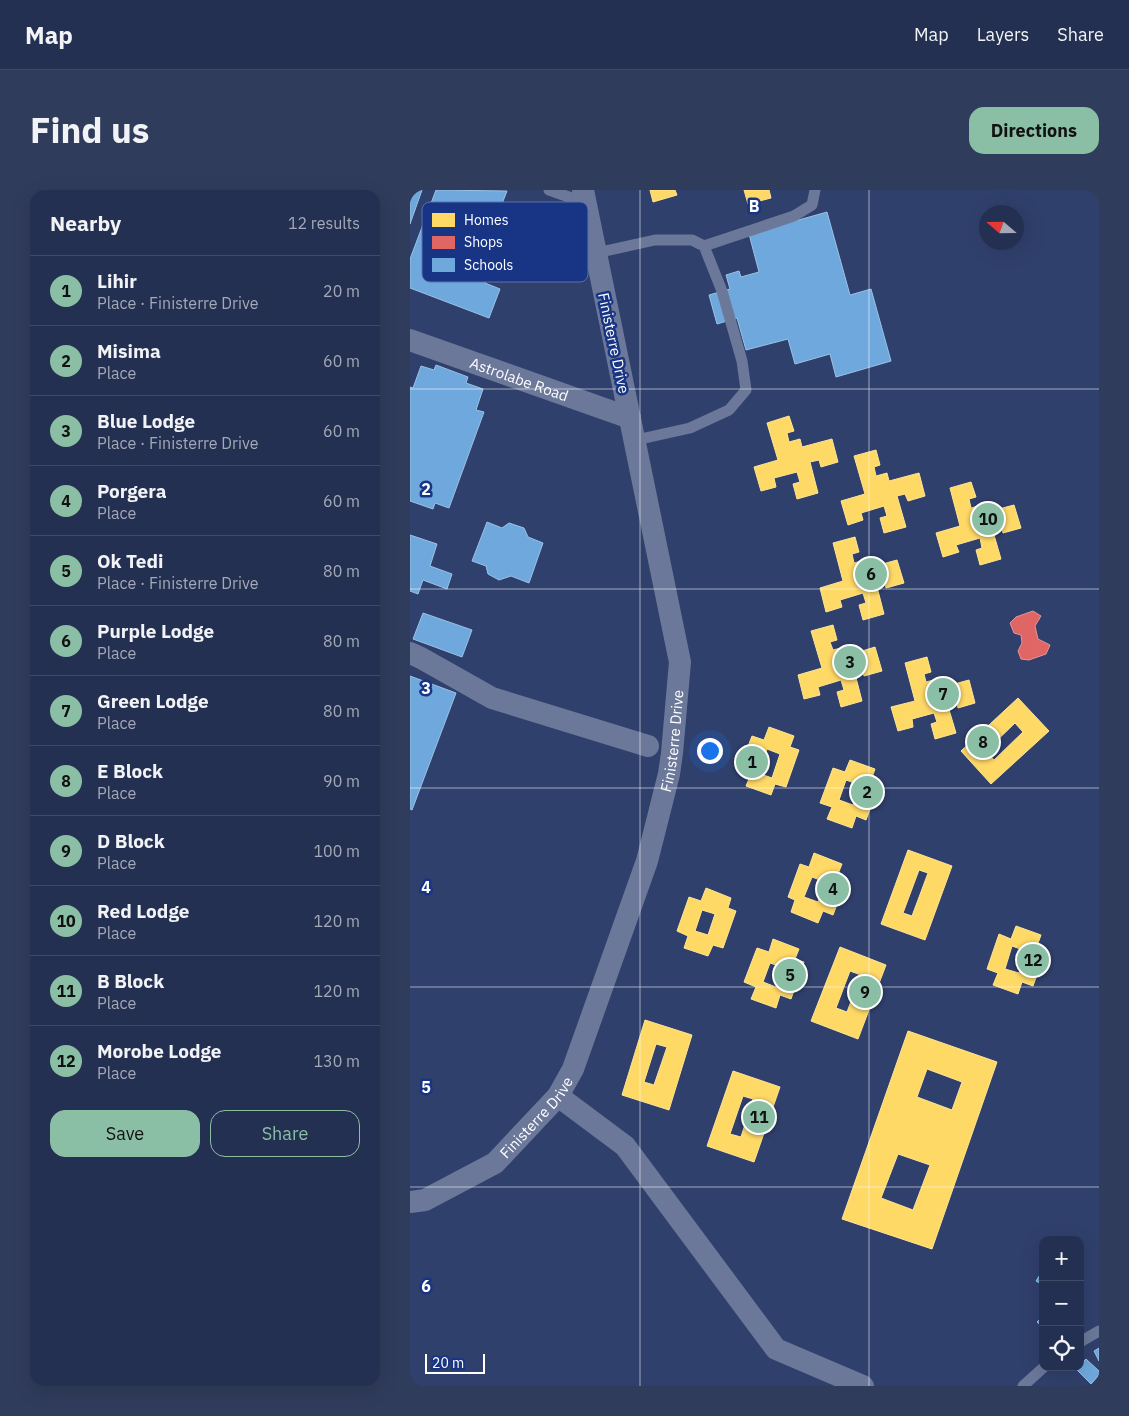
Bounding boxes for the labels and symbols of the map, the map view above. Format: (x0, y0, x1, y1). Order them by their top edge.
text: B (749, 196, 760, 216)
legend (422, 202, 588, 282)
north arrow (979, 205, 1024, 250)
text: Homes (464, 211, 509, 229)
text: Shops (464, 233, 503, 251)
text: Schools (464, 256, 514, 274)
street label: Finisterre Drive (594, 291, 634, 395)
street label: Astrolabe Road (468, 353, 571, 405)
text: 2 (421, 479, 431, 499)
pin: 10 (972, 500, 1004, 538)
pin: 6 (855, 555, 887, 593)
pin: 3 (834, 643, 866, 681)
pin: 7 (927, 675, 959, 713)
text: 3 (421, 678, 431, 698)
street label: Finisterre Drive (655, 689, 687, 794)
pin: 8 (967, 723, 999, 761)
your location (697, 738, 723, 764)
pin: 1 (736, 743, 768, 781)
pin: 2 (851, 773, 883, 811)
pin: 4 (817, 870, 849, 908)
text: 4 (421, 877, 431, 897)
pin: 12 (1017, 941, 1049, 979)
pin: 5 (774, 956, 806, 994)
pin: 9 (849, 973, 881, 1011)
street label: Finisterre Drive (495, 1073, 577, 1162)
text: 5 (421, 1077, 431, 1097)
pin: 11 (743, 1098, 775, 1136)
text: 6 (421, 1276, 431, 1296)
scale bar (425, 1351, 485, 1374)

